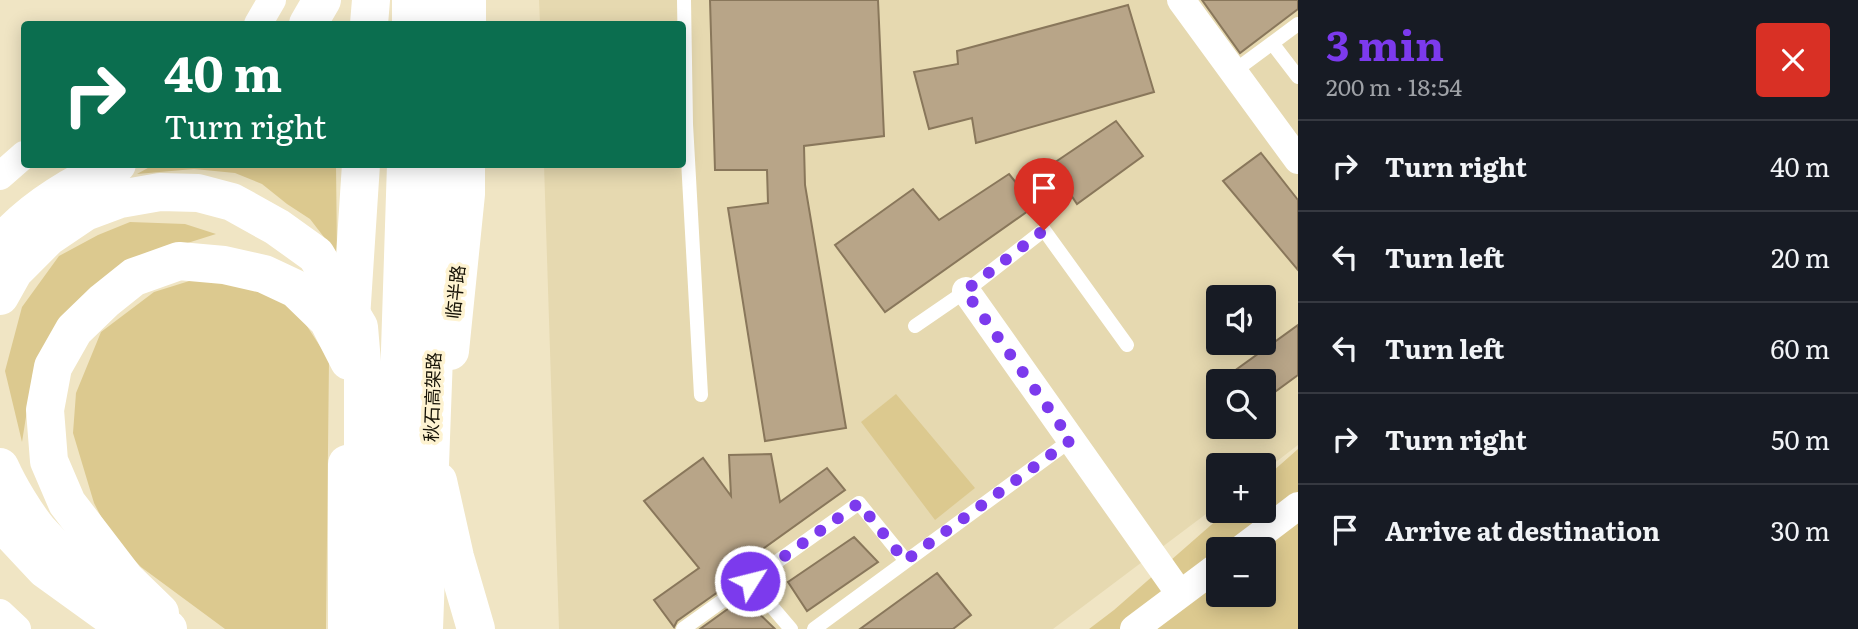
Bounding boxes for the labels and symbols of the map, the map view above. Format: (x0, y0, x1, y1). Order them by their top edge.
pin (1014, 158, 1074, 230)
street label: 临半路 (438, 264, 471, 320)
street label: 秋石高架路 (416, 352, 447, 442)
position arrow (713, 544, 787, 618)

